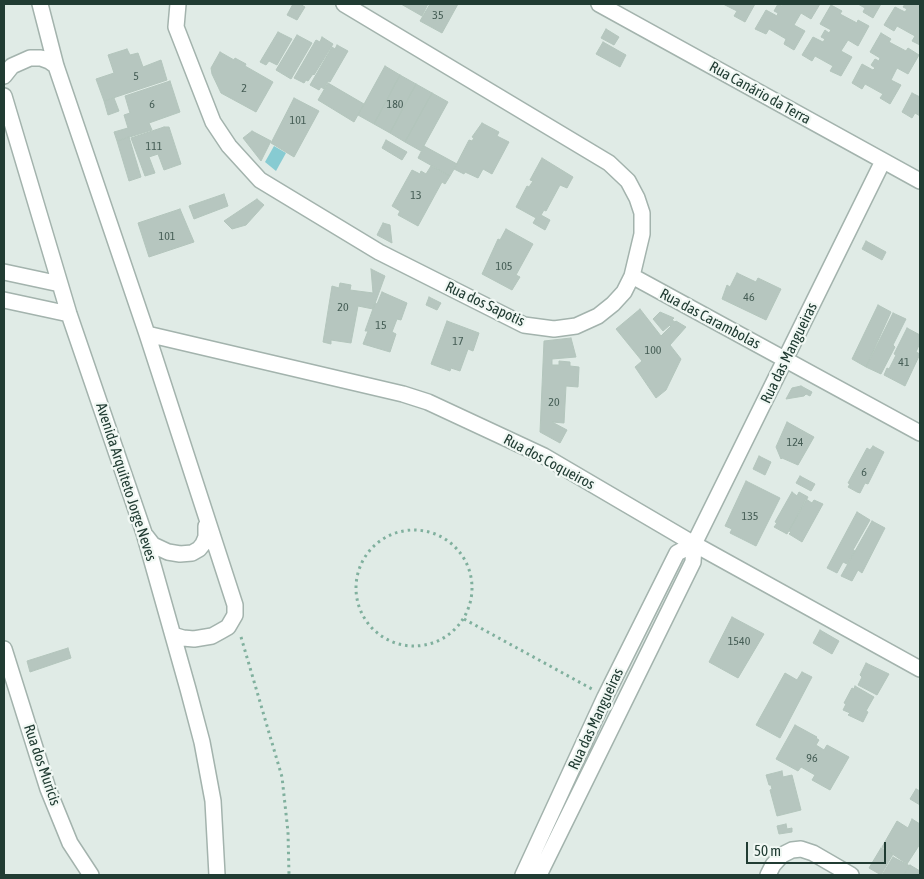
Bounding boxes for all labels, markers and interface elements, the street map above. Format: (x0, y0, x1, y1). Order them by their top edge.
house number: 35 (432, 8, 444, 22)
street label: Rua Canário da Terra (706, 58, 814, 128)
house number: 5 (133, 69, 139, 83)
house number: 2 (241, 81, 247, 95)
house number: 6 (149, 97, 155, 111)
house number: 180 (387, 97, 403, 111)
house number: 101 (290, 113, 306, 127)
house number: 111 (146, 139, 162, 153)
house number: 13 (410, 188, 422, 202)
house number: 101 (159, 229, 175, 243)
house number: 105 (496, 259, 512, 273)
street label: Rua dos Sapotis (442, 278, 528, 330)
street label: Rua das Carambolas (657, 285, 763, 353)
house number: 46 (743, 290, 755, 304)
house number: 20 (337, 300, 349, 314)
street label: Rua das Mangueiras (757, 300, 821, 406)
house number: 15 (375, 318, 387, 332)
house number: 17 (452, 334, 464, 348)
house number: 100 (645, 343, 661, 357)
house number: 41 (898, 355, 910, 369)
house number: 20 (548, 395, 560, 409)
street label: Avenida Arquiteto Jorge Neves (92, 401, 160, 563)
street label: Rua dos Coqueiros (500, 430, 598, 494)
house number: 124 (787, 435, 803, 449)
house number: 6 (861, 465, 867, 479)
house number: 135 (742, 509, 758, 523)
house number: 1540 (728, 634, 750, 648)
street label: Rua das Mangueiras (565, 665, 627, 773)
street label: Rua dos Muricis (20, 722, 64, 808)
house number: 96 (806, 751, 818, 765)
scale bar (749, 832, 889, 864)
text: 50 m (754, 842, 781, 859)

